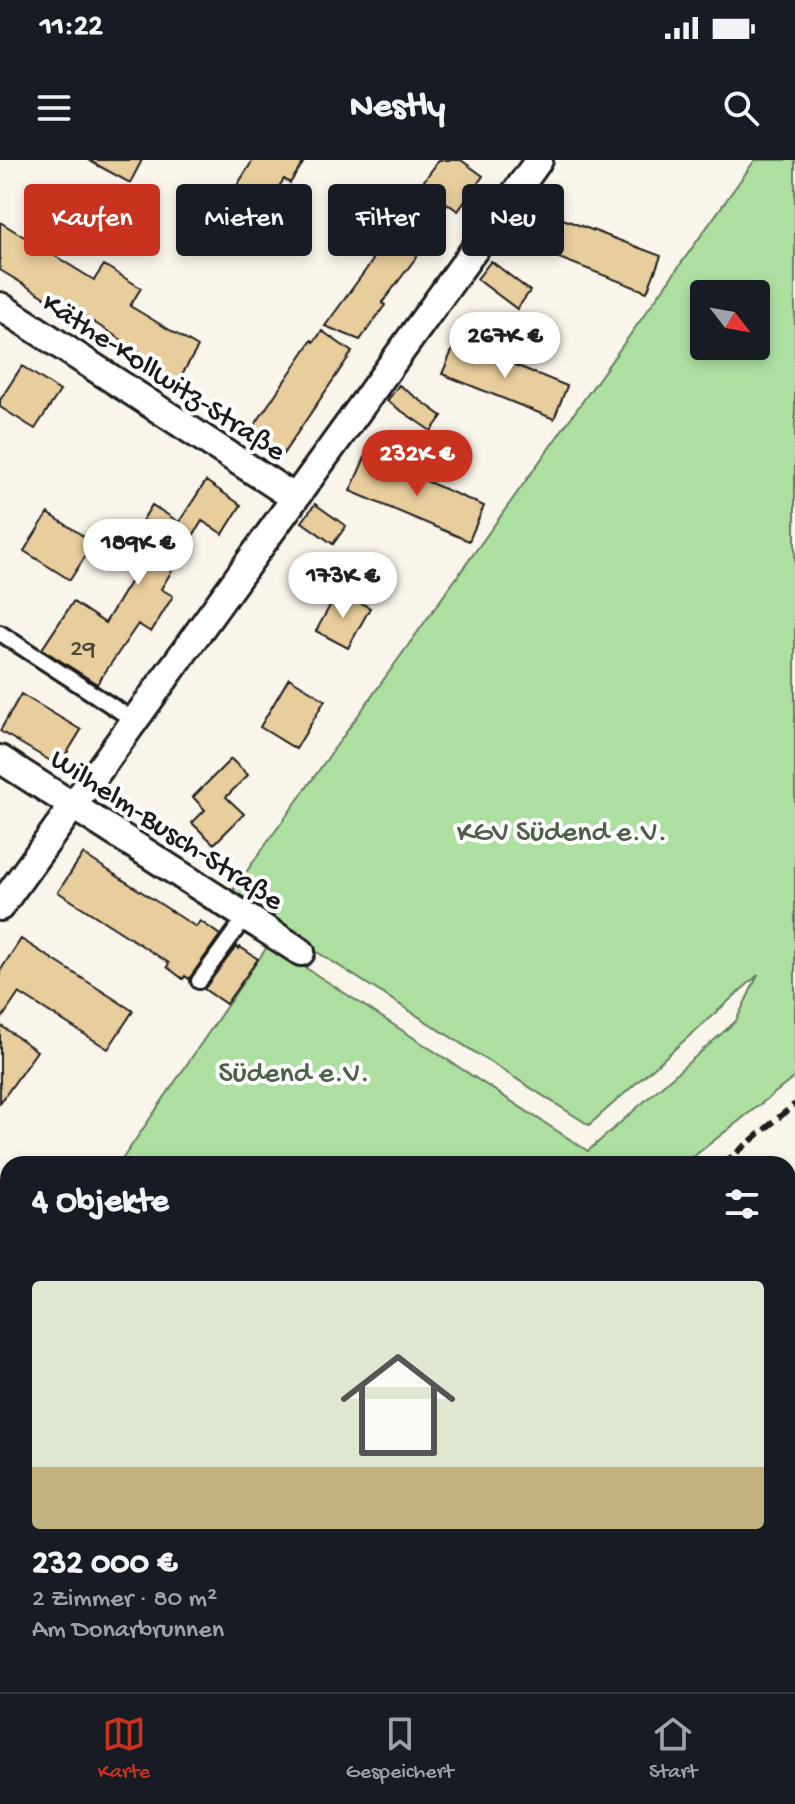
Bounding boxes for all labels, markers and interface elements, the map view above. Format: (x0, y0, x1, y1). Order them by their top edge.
text: 11:22 (40, 11, 103, 46)
icon: menu (32, 86, 76, 130)
icon: search (719, 86, 763, 130)
text: Nestly (350, 87, 445, 130)
chip: Kaufen (24, 184, 160, 256)
chip: Mieten (176, 184, 312, 256)
chip: Filter (328, 184, 446, 256)
chip: Neu (462, 184, 564, 256)
north arrow (690, 280, 770, 360)
map controls (690, 280, 770, 360)
street label: Käthe-Kollwitz-Straße (34, 287, 291, 471)
pin: 267K € (440, 312, 570, 380)
text: 267K € (467, 322, 543, 353)
pin: 232K € (352, 430, 482, 498)
text: 232K € (380, 440, 454, 471)
pin: 189K € (73, 519, 203, 587)
text: 189K € (101, 529, 175, 560)
pin: 173K € (278, 552, 408, 620)
text: 173K € (306, 562, 380, 593)
house number: 29 (70, 635, 96, 666)
street label: Wilhelm-Busch-Straße (42, 743, 289, 920)
park label: KGV Südend e.V. (457, 817, 667, 852)
park label: Südend e.V. (219, 1058, 370, 1093)
icon: filters (720, 1182, 764, 1226)
text: 4 Objekte (32, 1184, 169, 1224)
icon: home (326, 1333, 470, 1477)
text: 232 000 € (32, 1545, 177, 1585)
text: 2 Zimmer · 80 m² (32, 1585, 217, 1616)
text: Am Donarbrunnen (32, 1616, 224, 1647)
tab: Karte (98, 1712, 150, 1786)
tab: Gespeichert (346, 1712, 453, 1786)
tab: Start (649, 1712, 697, 1786)

